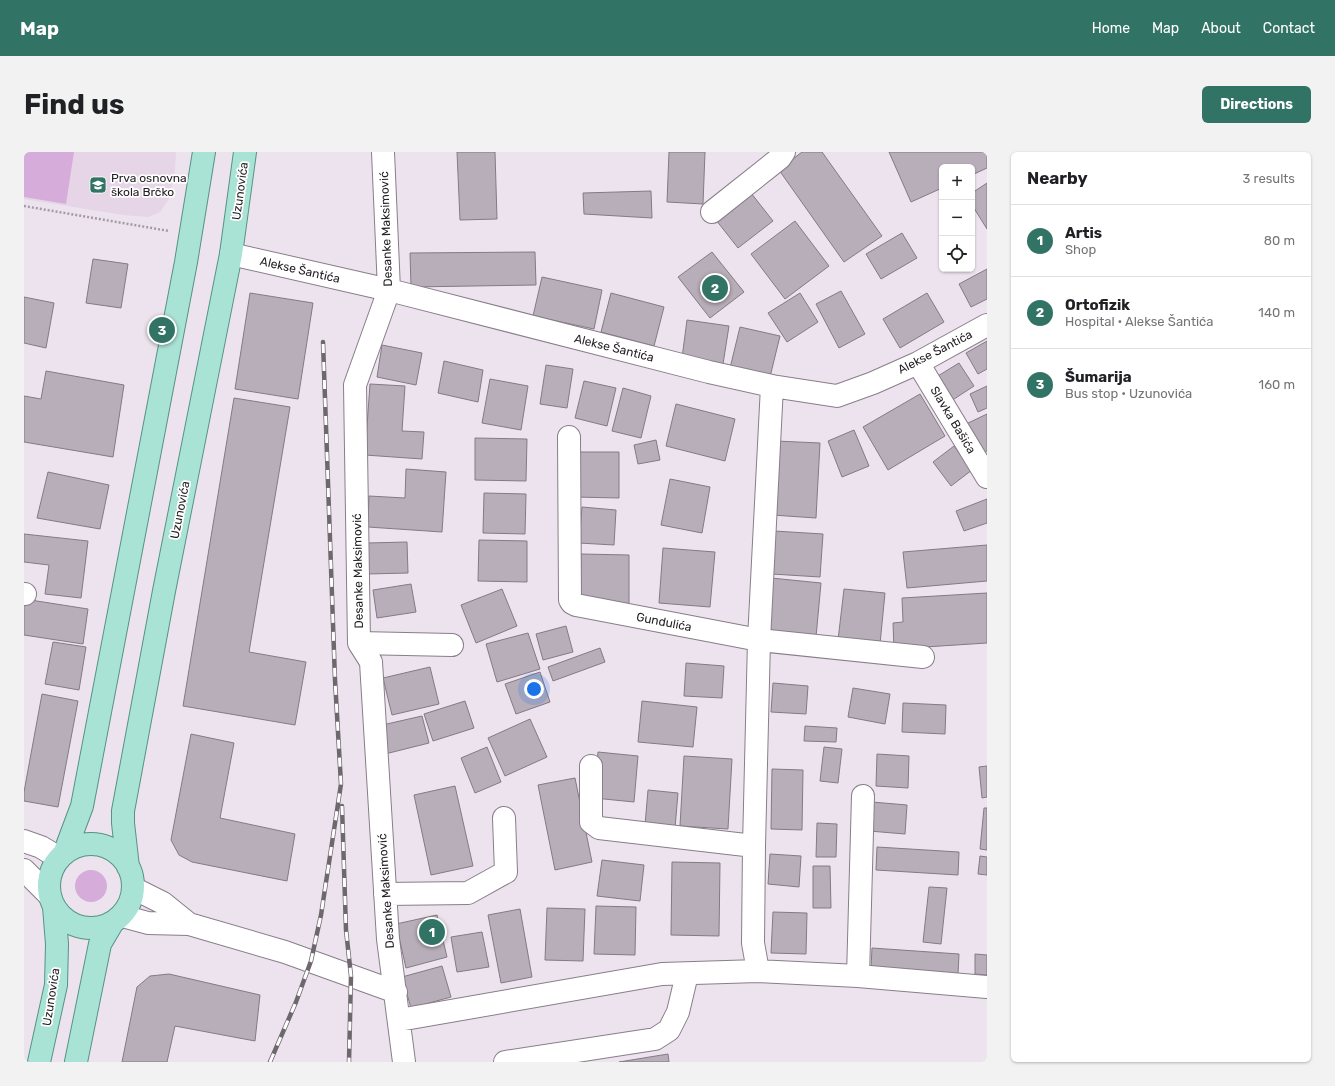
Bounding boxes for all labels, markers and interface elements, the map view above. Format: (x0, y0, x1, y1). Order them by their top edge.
text: Map (20, 17, 59, 40)
text: Home (1092, 20, 1130, 37)
text: Map (1152, 20, 1179, 37)
text: About (1201, 20, 1241, 37)
text: Contact (1263, 20, 1315, 37)
button: Directions (1202, 86, 1311, 123)
text: Find us (24, 88, 124, 121)
street label: Uzunovića (229, 161, 251, 221)
map controls (939, 164, 975, 272)
button: + (939, 164, 975, 200)
text: Nearby (1027, 168, 1088, 188)
place label: Prva osnovna škola Brčko (111, 171, 187, 199)
street label: Desanke Maksimović (377, 171, 395, 287)
text: 3 results (1243, 171, 1295, 186)
school or university icon: Prva osnovna škola Brčko (88, 175, 108, 195)
button: − (939, 200, 975, 236)
text: Artis (1065, 224, 1102, 242)
text: 1 (1037, 233, 1043, 248)
text: 80 m (1264, 233, 1295, 248)
button: locate (939, 236, 975, 272)
text: Shop (1065, 242, 1096, 257)
street label: Alekse Šantića (259, 254, 341, 286)
pin: 2 (702, 273, 728, 303)
text: Ortofizik (1065, 296, 1130, 314)
text: 2 (1036, 305, 1044, 320)
text: 140 m (1258, 305, 1295, 320)
text: Hospital · Alekse Šantića (1065, 314, 1213, 329)
pin: 3 (149, 315, 175, 345)
street label: Alekse Šantića (895, 327, 975, 377)
street label: Alekse Šantića (573, 331, 655, 365)
text: Šumarija (1065, 368, 1132, 386)
text: 3 (1036, 377, 1044, 392)
text: 160 m (1259, 377, 1295, 392)
street label: Slavka Bašića (927, 384, 979, 456)
text: Bus stop · Uzunovića (1065, 386, 1192, 401)
street label: Uzunovića (168, 480, 192, 540)
street label: Desanke Maksimović (350, 513, 366, 629)
street label: Gundulića (635, 610, 693, 634)
your location (524, 679, 544, 699)
street label: Desanke Maksimović (375, 833, 397, 949)
pin: 1 (419, 917, 445, 947)
street label: Uzunovića (40, 967, 62, 1027)

